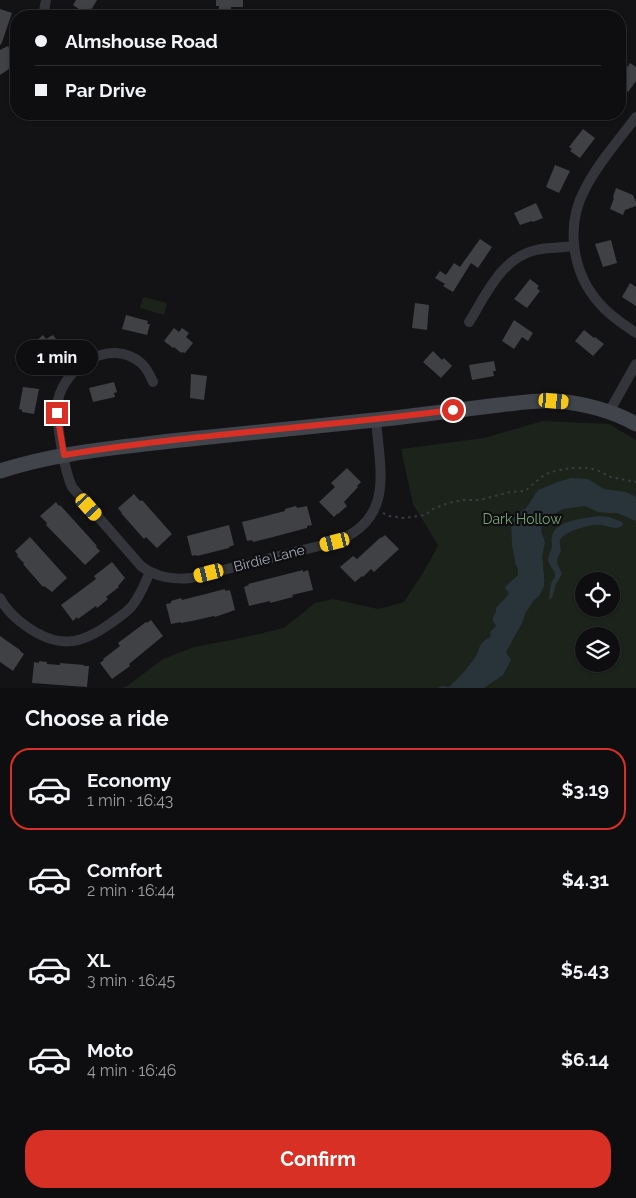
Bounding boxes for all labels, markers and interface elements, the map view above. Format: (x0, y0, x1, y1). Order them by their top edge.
text: Almshouse Road (65, 30, 218, 52)
text: Par Drive (65, 79, 146, 101)
callout: 1 min (16, 340, 98, 376)
text: 1 min (37, 348, 77, 367)
car (538, 392, 569, 410)
route start (442, 399, 464, 421)
route end (46, 402, 68, 424)
car (73, 491, 104, 523)
park label: Dark Hollow (482, 511, 562, 527)
car (318, 531, 351, 553)
street label: Birdie Lane (232, 541, 306, 575)
car (192, 562, 225, 584)
map controls (575, 572, 620, 672)
button: locate (575, 572, 620, 617)
button: layers (575, 627, 620, 672)
text: Choose a ride (25, 705, 169, 731)
icon: car (27, 767, 72, 812)
text: Economy (87, 769, 171, 791)
text: $3.19 (562, 778, 609, 800)
text: 1 min · 16:43 (87, 791, 173, 810)
icon: car (27, 857, 72, 902)
text: Comfort (87, 859, 162, 881)
text: $4.31 (562, 868, 609, 890)
text: 2 min · 16:44 (87, 881, 175, 900)
icon: car (27, 947, 72, 992)
text: XL (87, 949, 110, 971)
text: $5.43 (561, 958, 609, 980)
text: 3 min · 16:45 (87, 971, 175, 990)
icon: car (27, 1037, 72, 1082)
text: Moto (87, 1039, 133, 1061)
text: $6.14 (561, 1048, 609, 1070)
text: 4 min · 16:46 (87, 1061, 176, 1080)
button: Confirm (25, 1130, 611, 1188)

